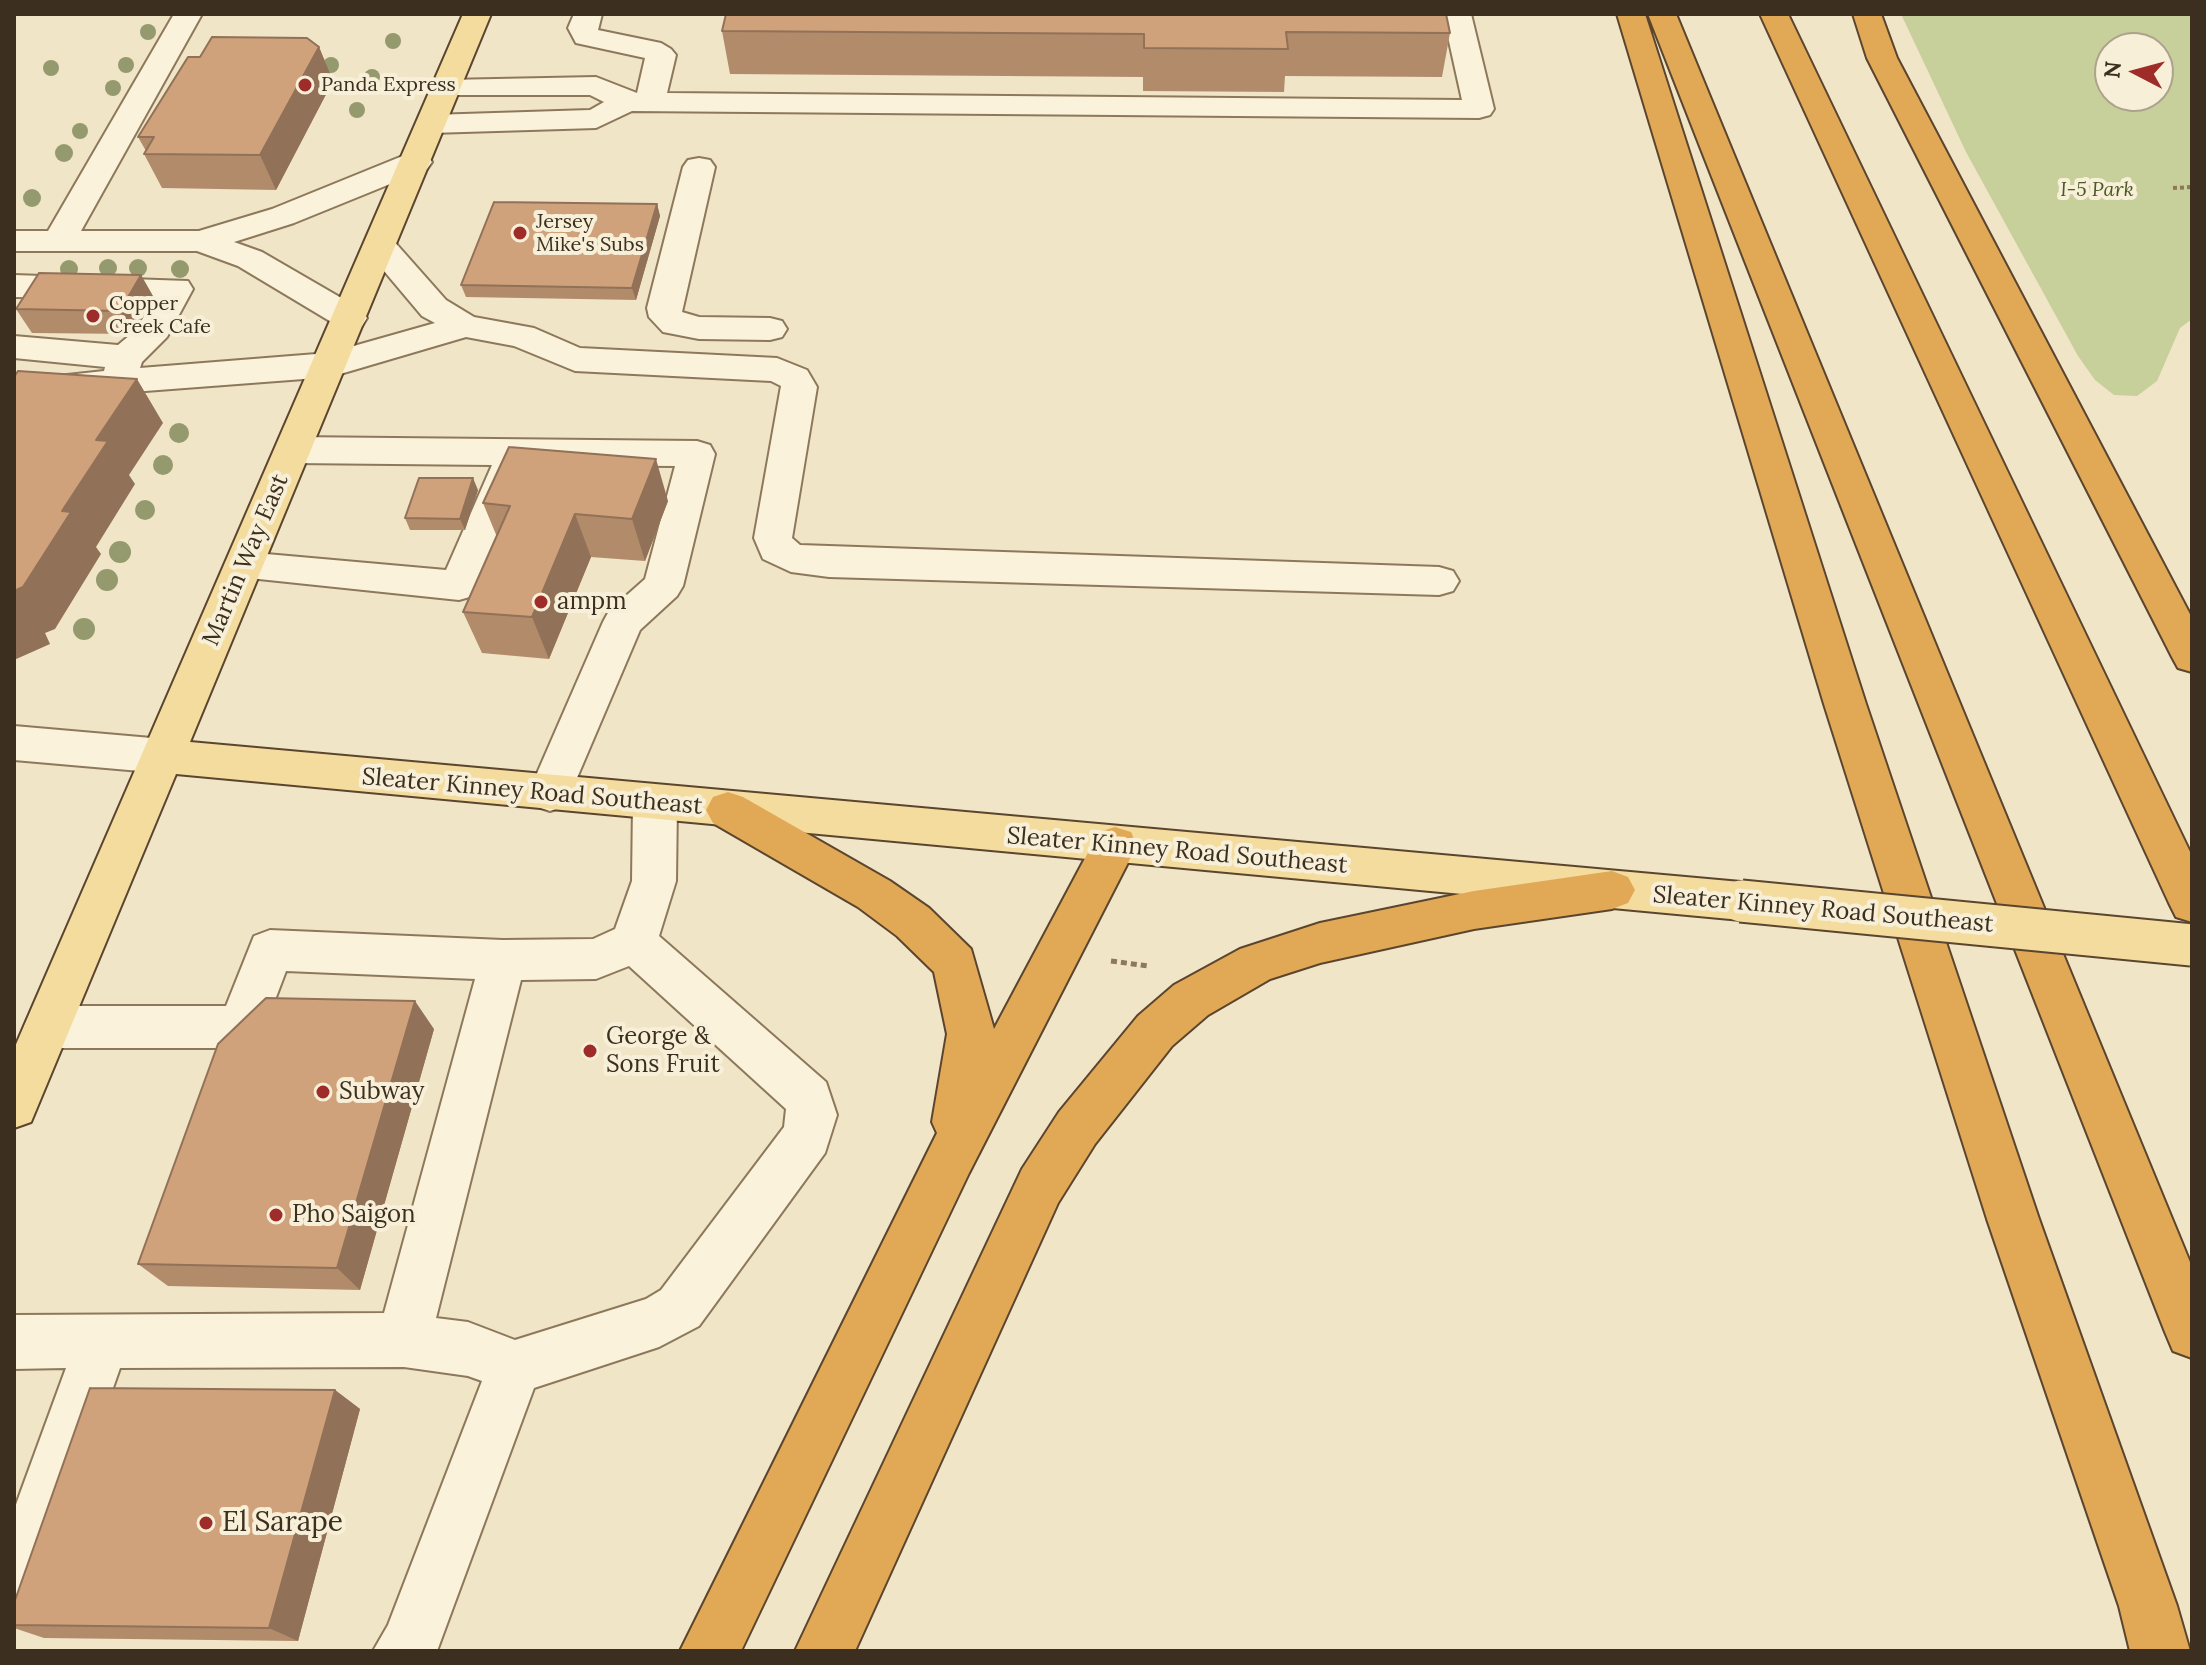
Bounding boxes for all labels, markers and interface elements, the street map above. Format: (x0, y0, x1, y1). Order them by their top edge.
north arrow (2094, 32, 2174, 112)
text: N (2097, 60, 2127, 80)
place label: Panda Express (321, 73, 456, 97)
marker: Panda Express (296, 76, 314, 94)
park label: I-5 Park (2060, 178, 2134, 202)
place label: Jersey Mike's Subs (536, 210, 644, 257)
marker: Jersey Mike's Subs (511, 224, 529, 242)
place label: Copper Creek Cafe (109, 292, 211, 339)
marker: Copper Creek Cafe (84, 307, 102, 325)
street label: Martin Way East (197, 470, 295, 650)
place label: ampm (557, 588, 627, 616)
marker: ampm (532, 593, 550, 611)
street label: Sleater Kinney Road Southeast (360, 763, 704, 821)
street label: Sleater Kinney Road Southeast (1005, 822, 1349, 880)
street label: Sleater Kinney Road Southeast (1651, 881, 1995, 939)
place label: George & Sons Fruit (606, 1023, 720, 1079)
marker: George & Sons Fruit (581, 1042, 599, 1060)
place label: Subway (339, 1078, 424, 1106)
marker: Subway (314, 1083, 332, 1101)
place label: Pho Saigon (292, 1201, 416, 1229)
marker: Pho Saigon (267, 1206, 285, 1224)
place label: El Sarape (222, 1506, 343, 1540)
marker: El Sarape (197, 1514, 215, 1532)

